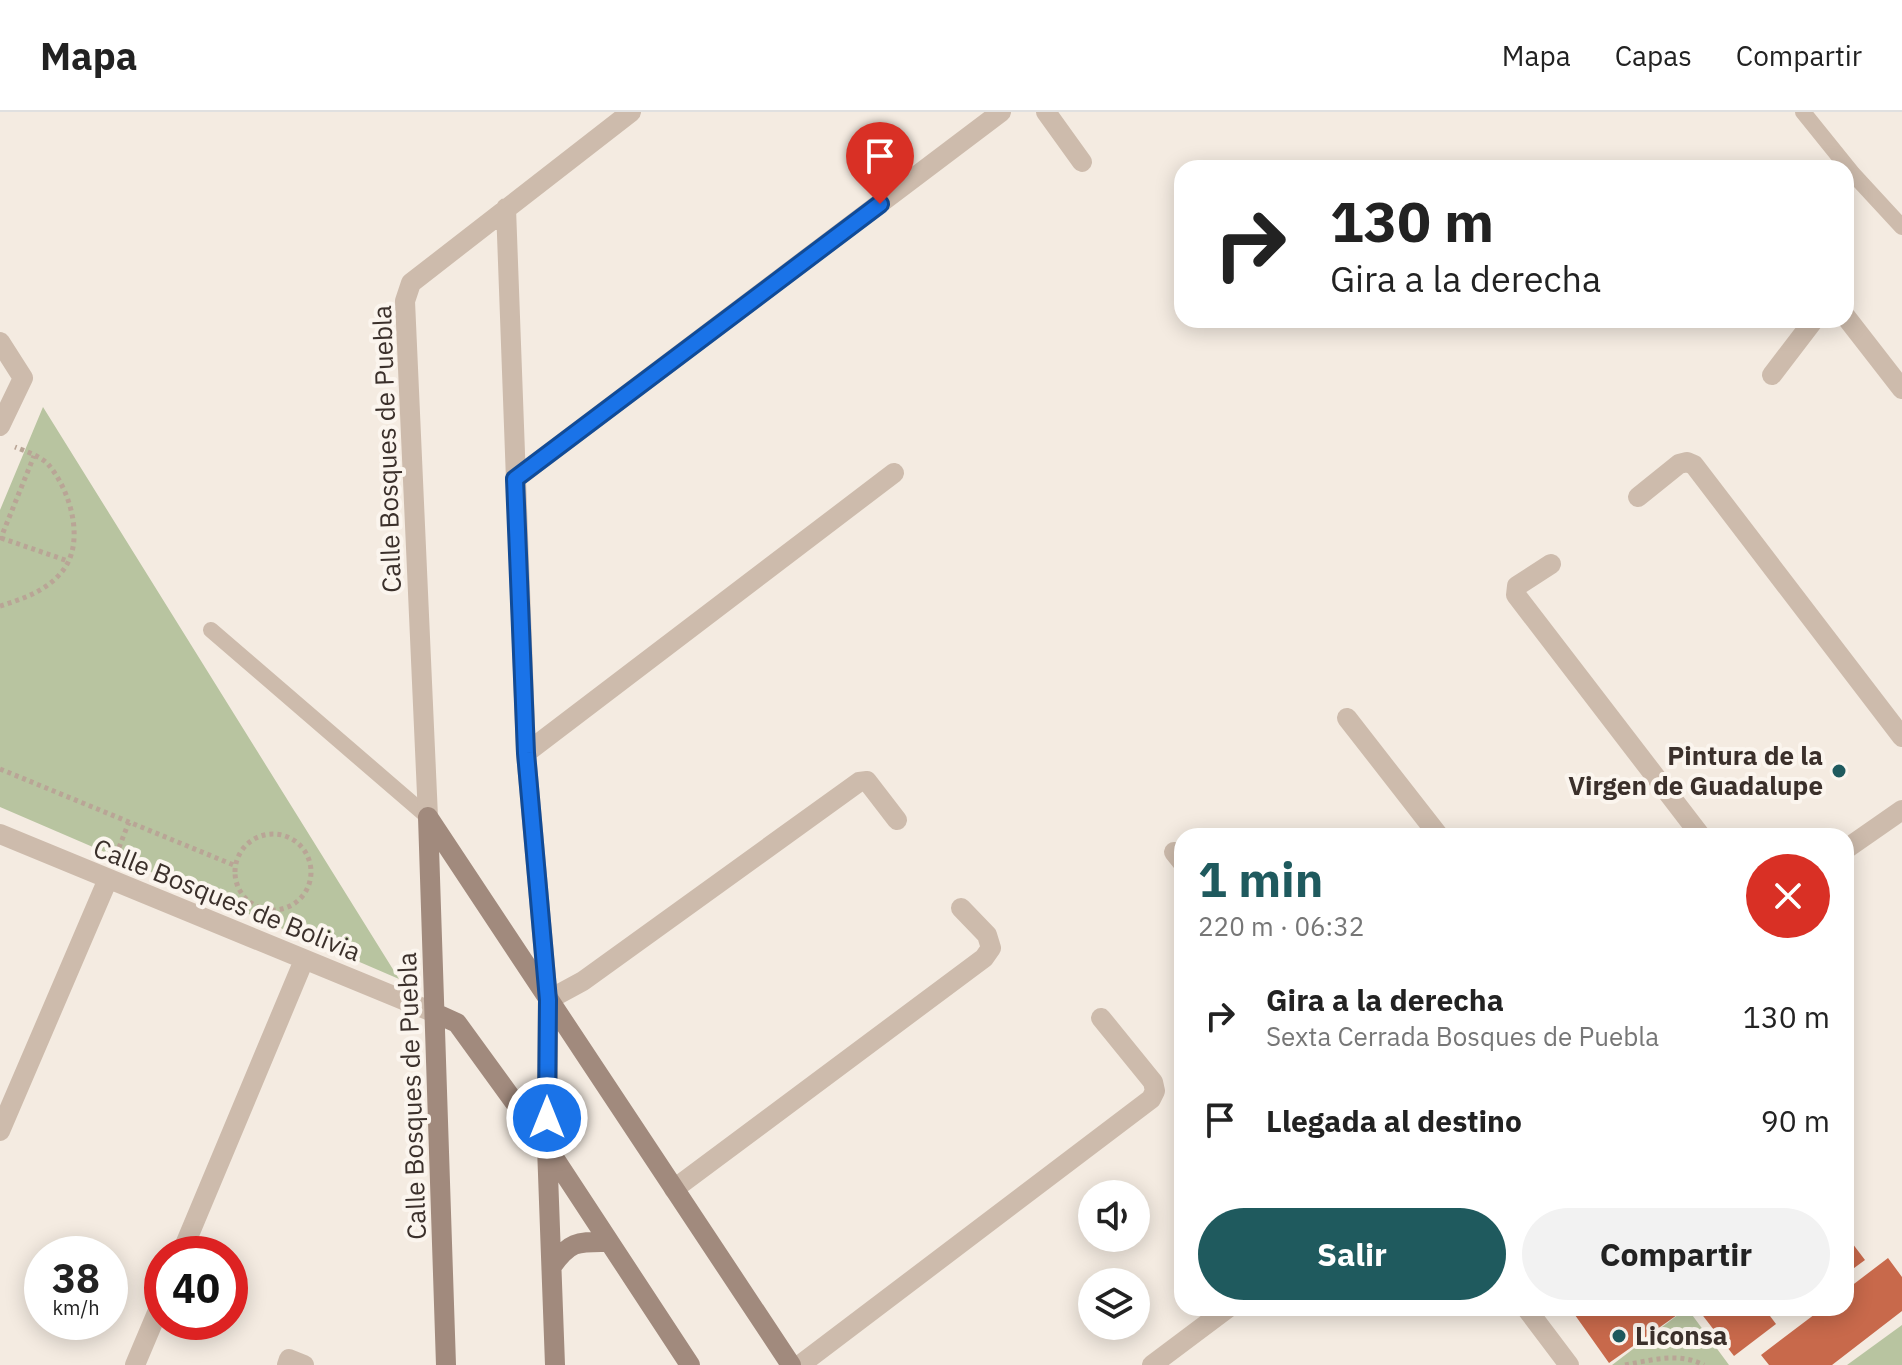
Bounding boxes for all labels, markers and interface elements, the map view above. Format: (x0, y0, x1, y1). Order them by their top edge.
text: Mapa (40, 31, 137, 80)
text: Mapa (1502, 37, 1571, 74)
text: Capas (1615, 37, 1692, 74)
text: Compartir (1736, 37, 1862, 74)
pin (846, 122, 914, 204)
icon: arrive (858, 134, 902, 178)
text: 130 m (1330, 185, 1494, 257)
icon: right (1198, 192, 1302, 296)
text: Gira a la derecha (1330, 255, 1601, 302)
street label: Calle Bosques de Puebla (364, 304, 408, 593)
place label: Pintura de la Virgen de Guadalupe (1568, 738, 1823, 802)
marker: Pintura de la Virgen de Guadalupe (1830, 762, 1848, 780)
street label: Calle Bosques de Bolivia (89, 830, 366, 968)
text: 1 min (1198, 848, 1323, 910)
button: close (1746, 854, 1830, 938)
text: 220 m · 06:32 (1198, 909, 1364, 943)
street label: Calle Bosques de Puebla (389, 951, 433, 1240)
text: Gira a la derecha (1266, 980, 1504, 1019)
icon: right (1198, 994, 1242, 1038)
text: 130 m (1743, 997, 1830, 1036)
text: Sexta Cerrada Bosques de Puebla (1266, 1019, 1659, 1053)
position arrow (505, 1076, 589, 1160)
icon: arrive (1198, 1098, 1242, 1142)
text: Llegada al destino (1266, 1101, 1522, 1140)
text: 90 m (1761, 1101, 1830, 1140)
map controls (1078, 1180, 1150, 1340)
button: sound (1078, 1180, 1150, 1252)
button: Salir (1198, 1208, 1506, 1300)
button: Compartir (1522, 1208, 1830, 1300)
speed limit sign: 40 (144, 1236, 248, 1340)
text: 38 (52, 1252, 100, 1304)
button: layers (1078, 1268, 1150, 1340)
text: km/h (52, 1294, 100, 1321)
place label: Liconsa (1635, 1318, 1728, 1352)
marker: Liconsa (1610, 1327, 1628, 1345)

